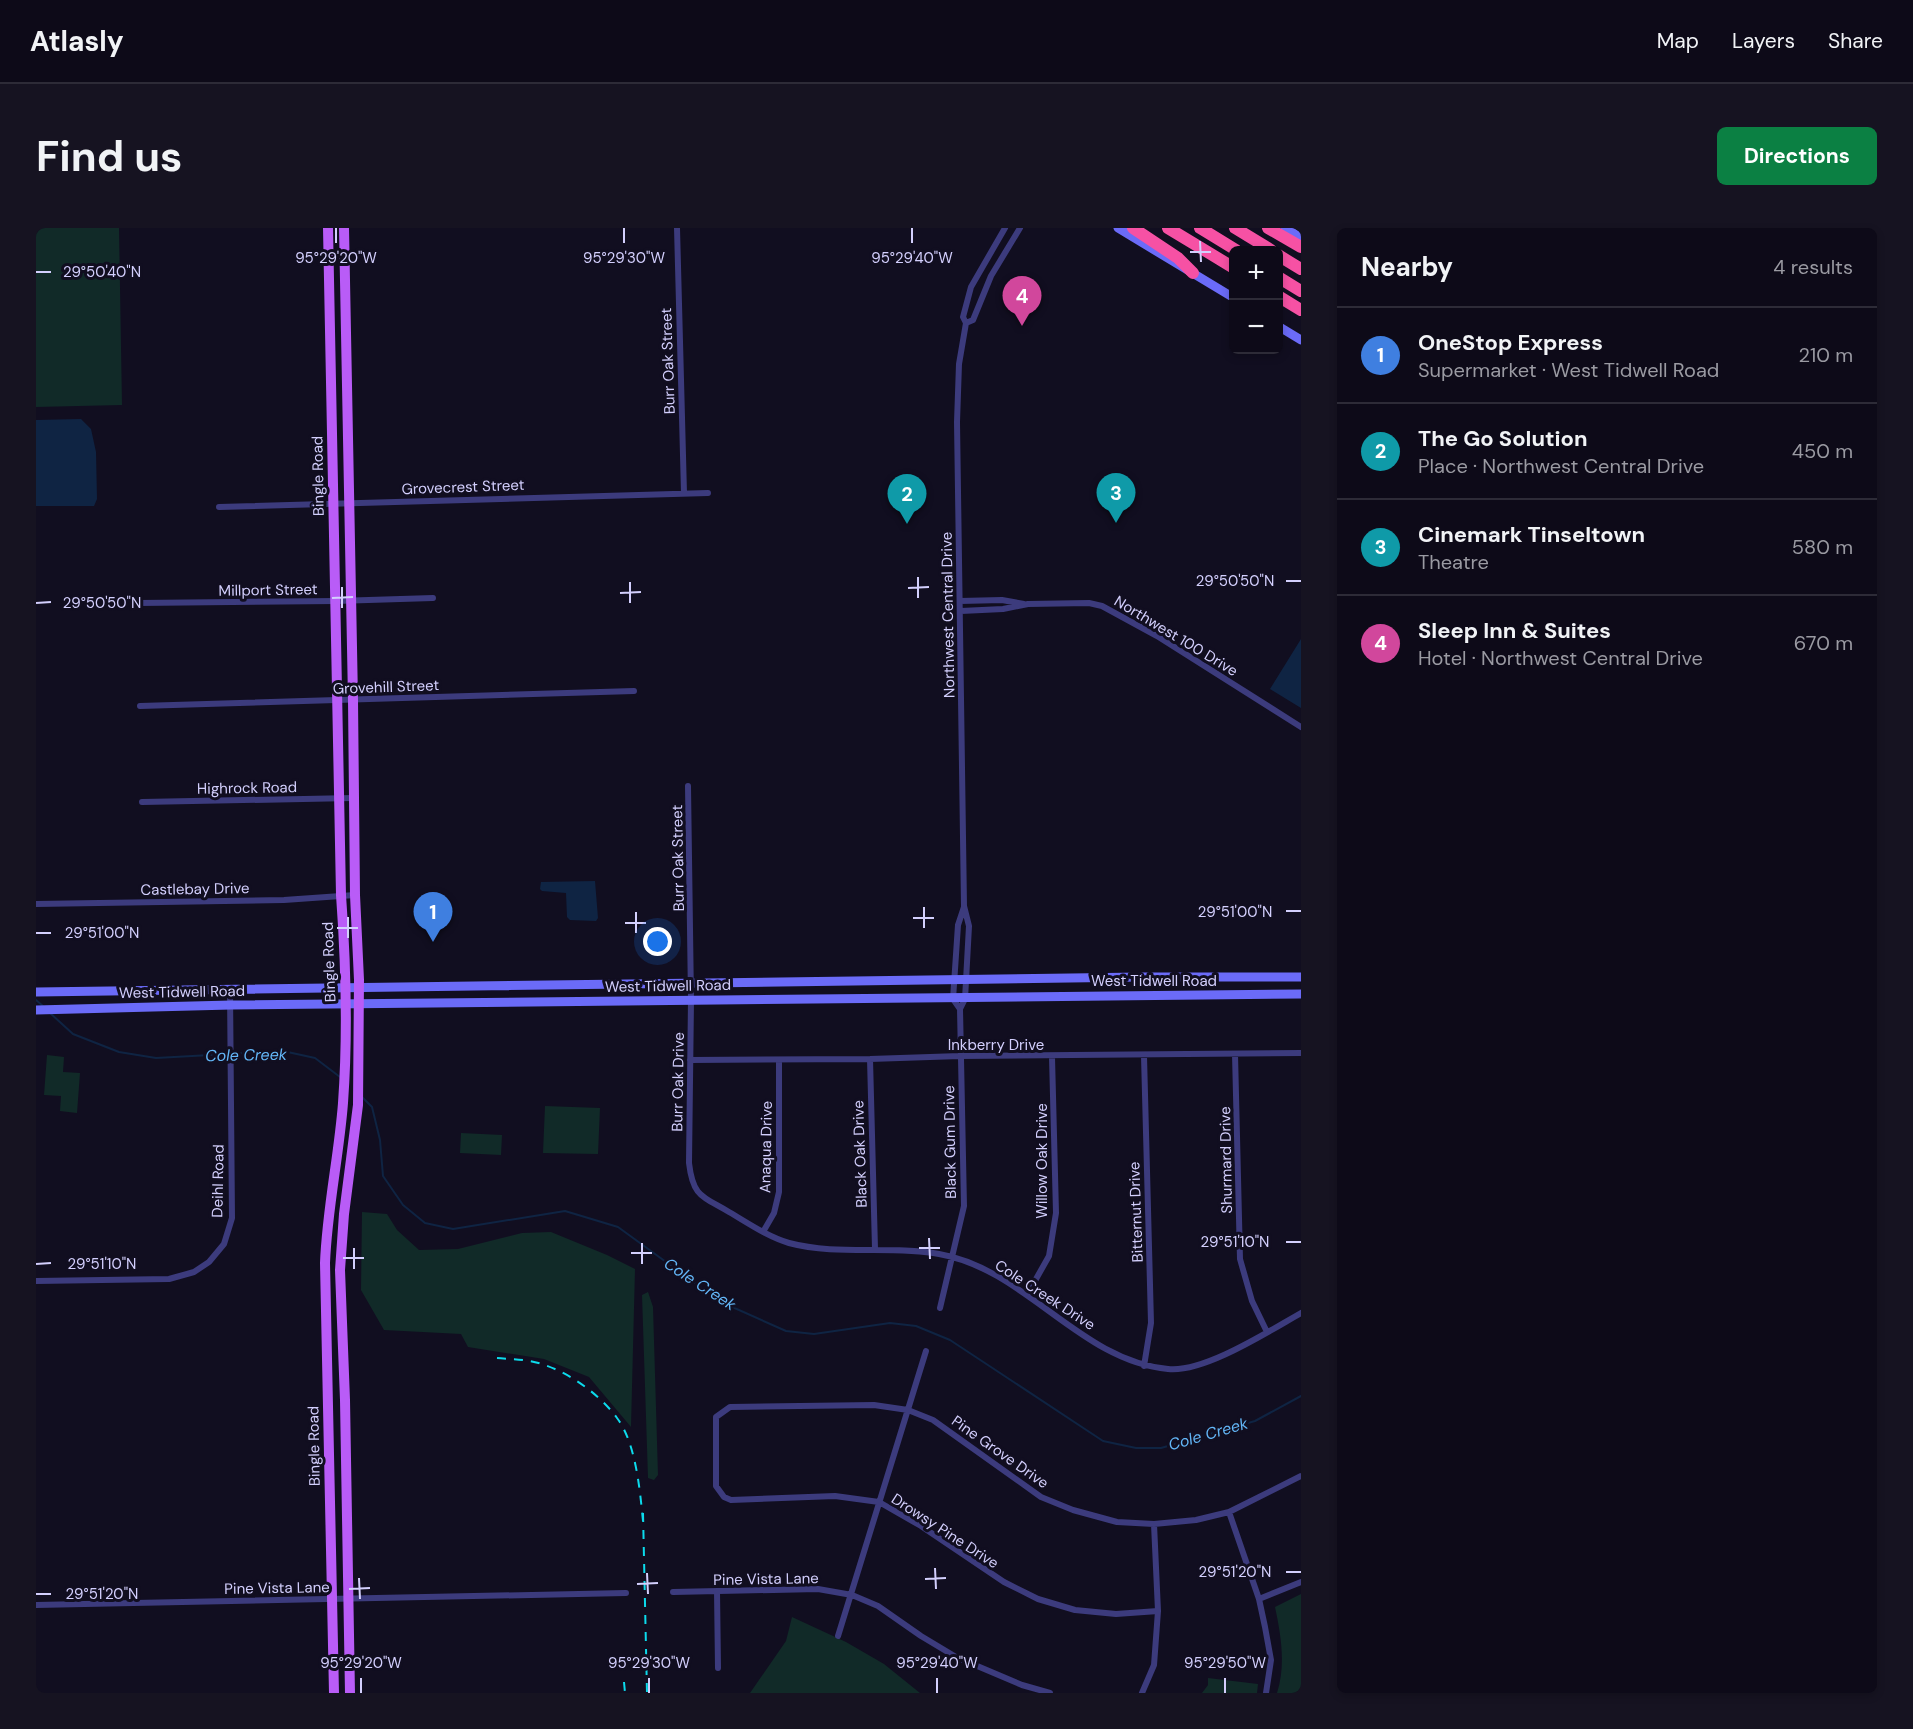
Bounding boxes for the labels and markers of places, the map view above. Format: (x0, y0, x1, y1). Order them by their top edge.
pin: 4 (1002, 276, 1042, 326)
pin: 2 (888, 474, 926, 524)
pin: 3 (1096, 474, 1136, 523)
pin: 1 (414, 892, 452, 942)

